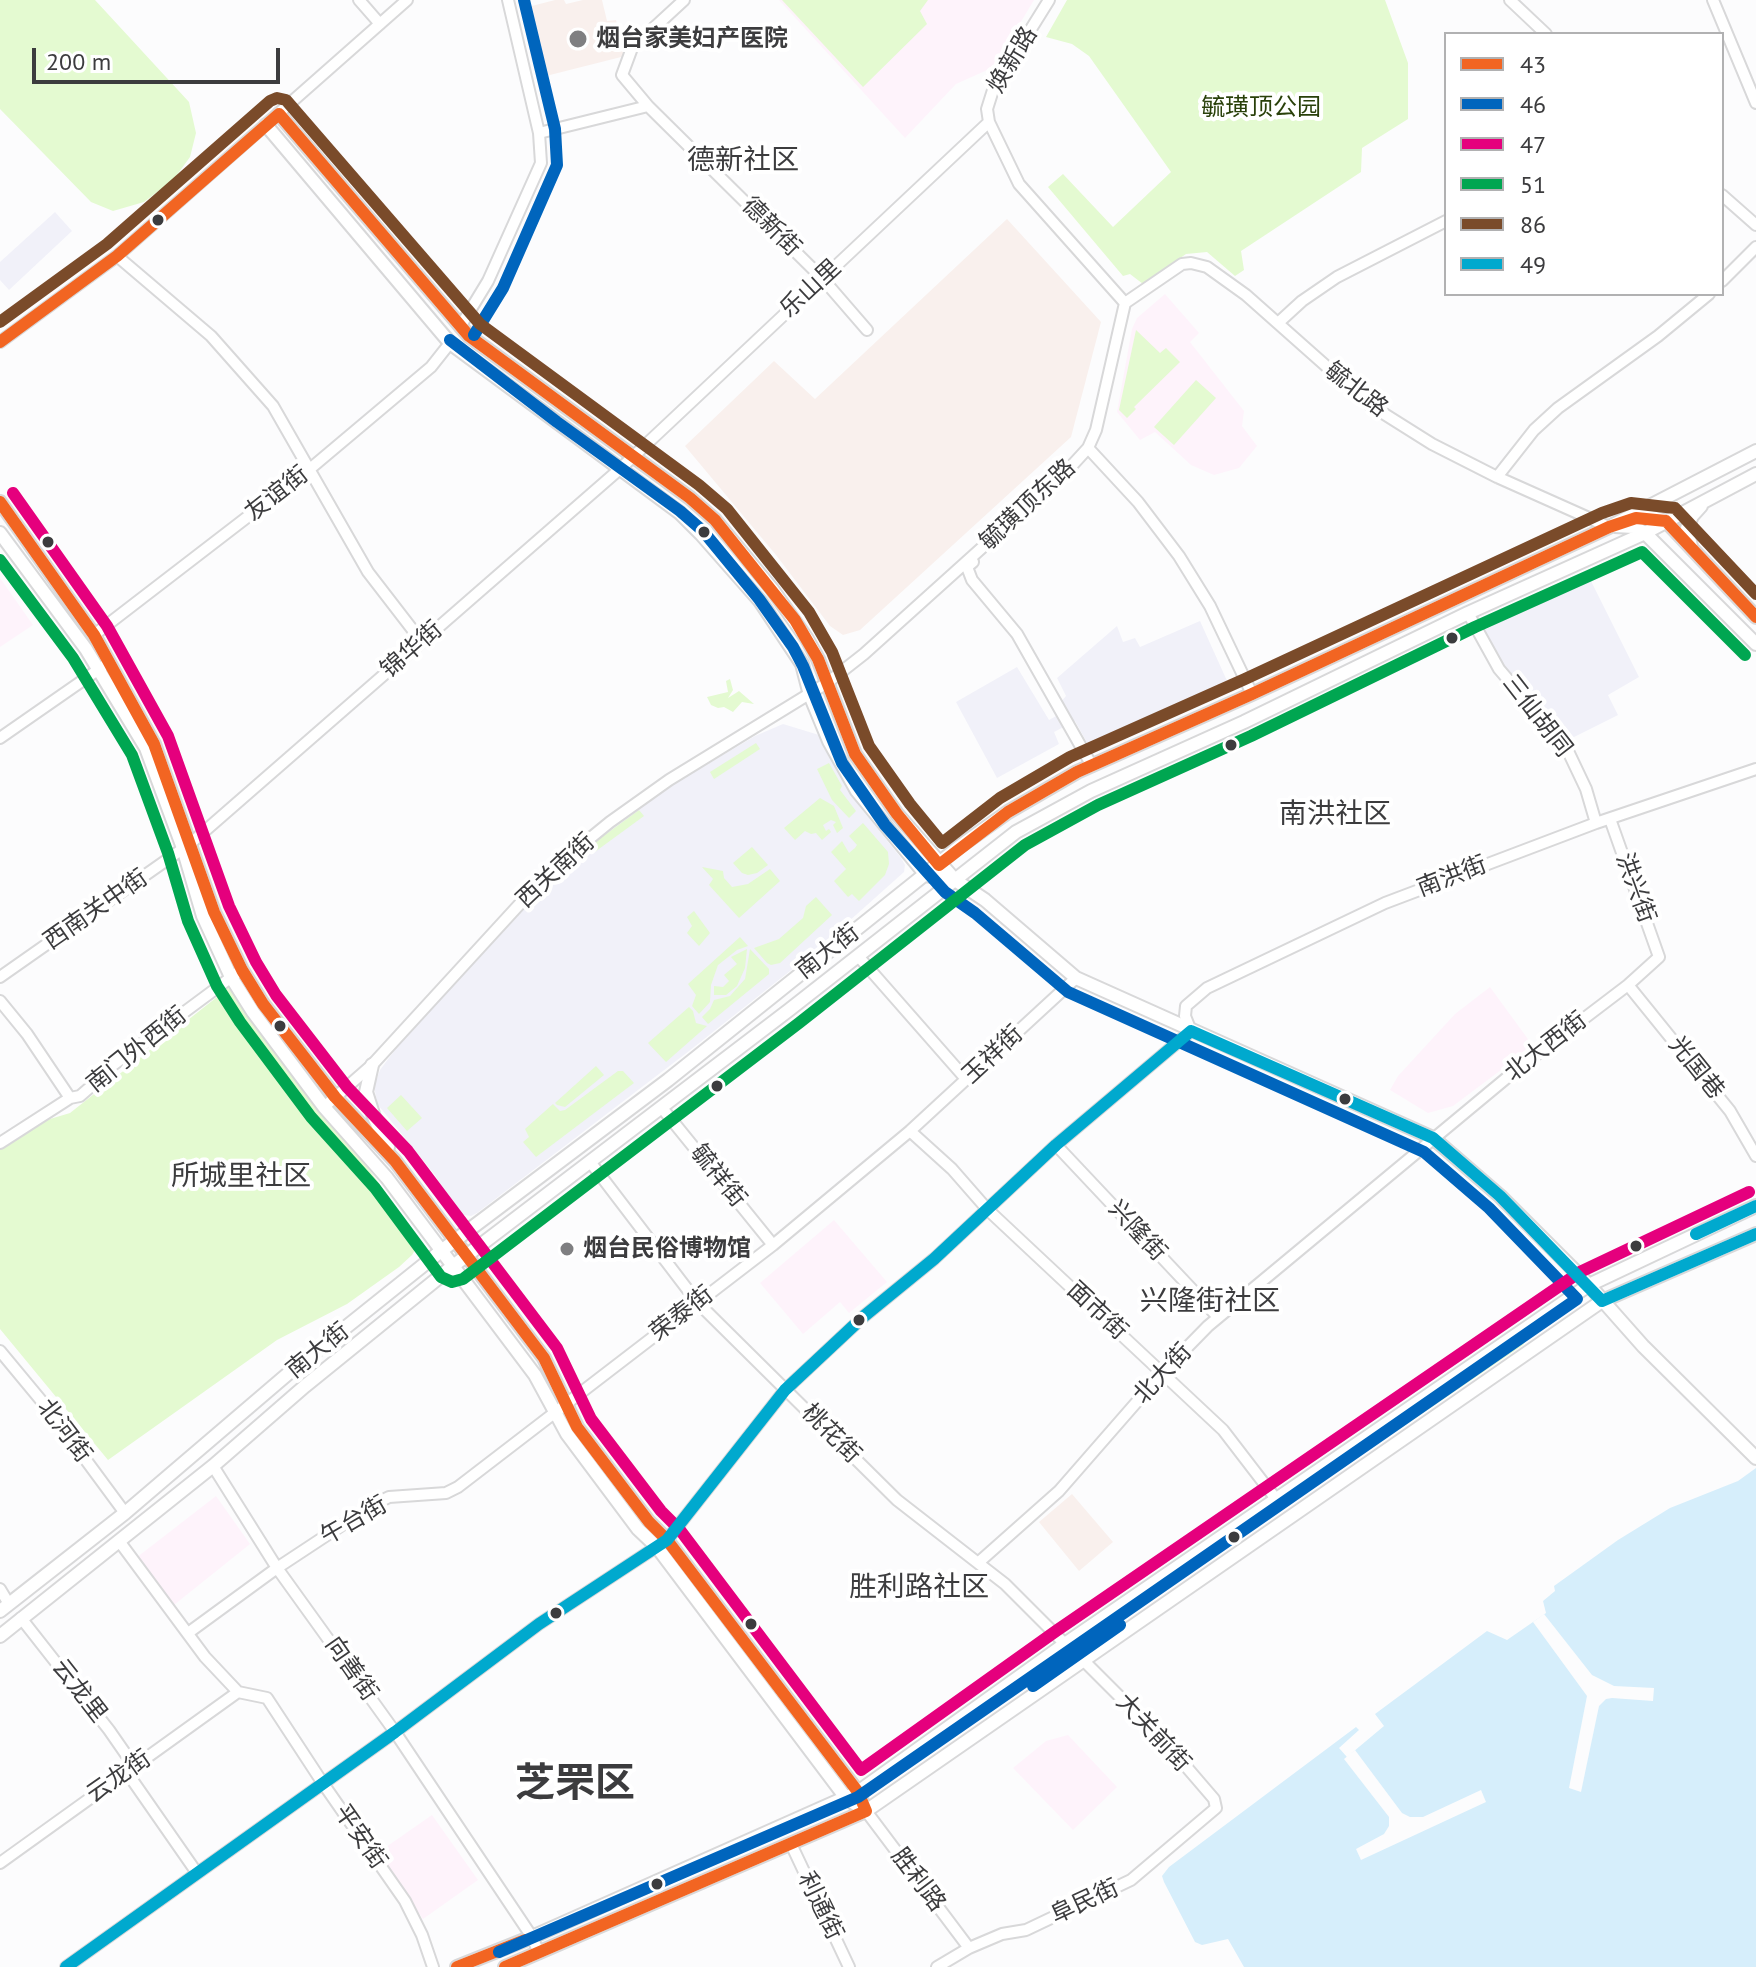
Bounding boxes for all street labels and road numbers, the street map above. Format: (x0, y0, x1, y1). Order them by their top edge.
street label: 焕新路 (982, 22, 1044, 98)
street label: 德新街 (735, 191, 807, 263)
street label: 乐山里 (775, 254, 847, 324)
street label: 毓北路 (1319, 356, 1393, 424)
street label: 毓璜顶东路 (974, 454, 1082, 556)
street label: 友谊街 (240, 460, 314, 528)
street label: 锦华街 (375, 616, 449, 684)
street label: 三仙胡同 (1496, 669, 1578, 763)
street label: 西关南街 (511, 828, 601, 914)
street label: 洪兴街 (1609, 849, 1661, 927)
street label: 南洪街 (1413, 851, 1491, 903)
street label: 西南关中街 (39, 864, 153, 956)
street label: 南大街 (791, 918, 865, 986)
street label: 南门外西街 (81, 1001, 193, 1099)
street label: 北大西街 (1499, 1006, 1593, 1088)
street label: 玉祥街 (957, 1020, 1029, 1090)
street label: 光国巷 (1662, 1031, 1730, 1105)
street label: 毓祥街 (684, 1139, 752, 1213)
street label: 兴隆街 (1102, 1195, 1172, 1267)
street label: 面市街 (1061, 1276, 1133, 1346)
street label: 荣泰街 (645, 1280, 719, 1348)
street label: 南大街 (281, 1317, 355, 1385)
street label: 北大街 (1128, 1338, 1198, 1410)
street label: 北河街 (31, 1394, 97, 1468)
street label: 桃花街 (795, 1398, 867, 1470)
street label: 午台街 (316, 1491, 392, 1551)
street label: 向善街 (319, 1631, 383, 1707)
street label: 云龙里 (45, 1654, 113, 1728)
street label: 大关前街 (1110, 1688, 1196, 1778)
street label: 云龙街 (81, 1745, 157, 1809)
street label: 平安街 (328, 1799, 392, 1875)
street label: 胜利路 (885, 1843, 951, 1917)
street label: 利通街 (791, 1867, 849, 1945)
street label: 阜民街 (1046, 1874, 1124, 1930)

